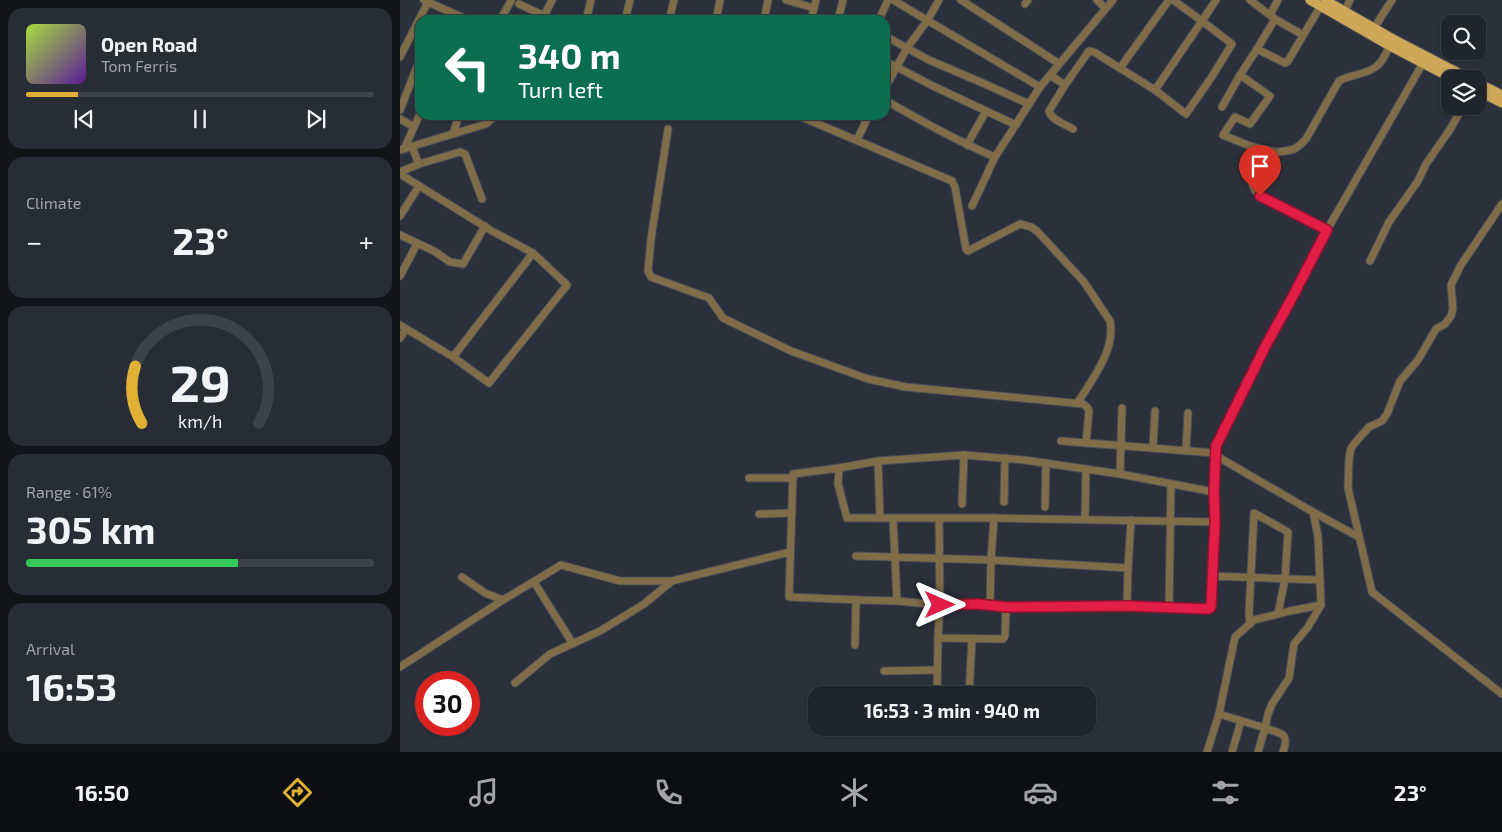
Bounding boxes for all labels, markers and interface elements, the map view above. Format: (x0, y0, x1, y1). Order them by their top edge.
map controls (1441, 15, 1486, 115)
button: search (1441, 15, 1486, 60)
text: Open Road (101, 33, 197, 56)
text: 340 m (518, 34, 621, 76)
icon: left (435, 35, 500, 100)
text: Tom Ferris (101, 56, 177, 75)
button: layers (1441, 70, 1486, 115)
text: Turn left (518, 76, 603, 102)
icon: previous (70, 105, 98, 133)
icon: pause (186, 105, 214, 133)
icon: next (302, 105, 330, 133)
pin (1239, 145, 1281, 196)
icon: arrive (1246, 152, 1274, 180)
text: Climate (26, 193, 81, 212)
text: 23° (172, 217, 229, 263)
text: − (26, 224, 42, 258)
text: + (359, 224, 374, 258)
text: 29 (170, 350, 230, 412)
text: km/h (178, 410, 222, 432)
text: Range · 61% (26, 482, 112, 501)
text: 305 km (26, 506, 155, 552)
position arrow (913, 578, 965, 630)
text: Arrival (26, 639, 75, 658)
text: 16:53 (26, 663, 117, 709)
speed limit sign: 30 (415, 671, 480, 736)
text: 16:53 · 3 min · 940 m (864, 699, 1040, 722)
icon: directions (280, 775, 315, 810)
icon: music (466, 775, 501, 810)
icon: phone (651, 775, 686, 810)
icon: climate (837, 775, 872, 810)
icon: car (1023, 775, 1058, 810)
icon: filters (1208, 775, 1243, 810)
text: 16:50 (75, 779, 129, 805)
text: 23° (1394, 779, 1427, 805)

